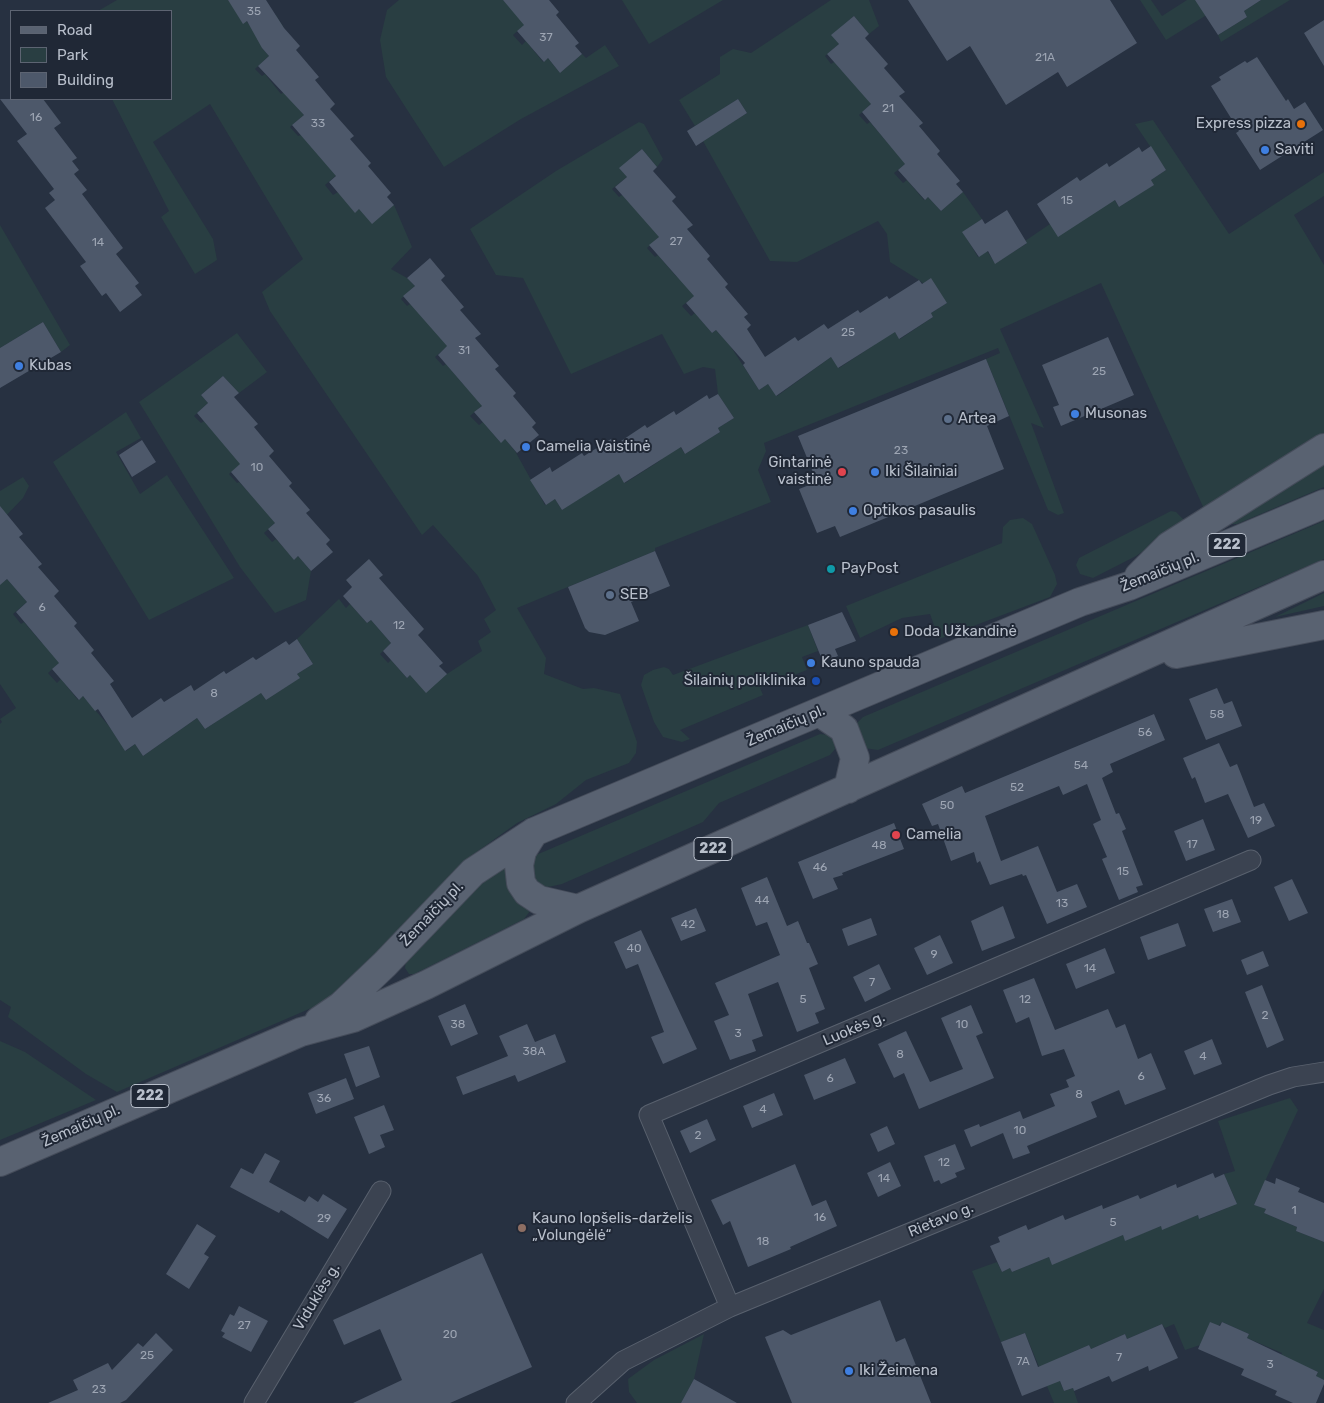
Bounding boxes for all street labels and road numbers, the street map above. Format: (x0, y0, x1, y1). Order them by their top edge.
road number: 222 (1208, 534, 1246, 556)
street label: Žemaičių pl. (1118, 548, 1202, 596)
street label: Žemaičių pl. (744, 701, 828, 751)
road number: 222 (694, 838, 732, 861)
street label: Žemaičių pl. (397, 878, 467, 950)
street label: Luokės g. (820, 1008, 888, 1050)
road number: 222 (131, 1084, 169, 1108)
street label: Žemaičių pl. (39, 1101, 123, 1151)
street label: Rietavo g. (906, 1199, 976, 1241)
street label: Viduklės g. (290, 1260, 344, 1334)

